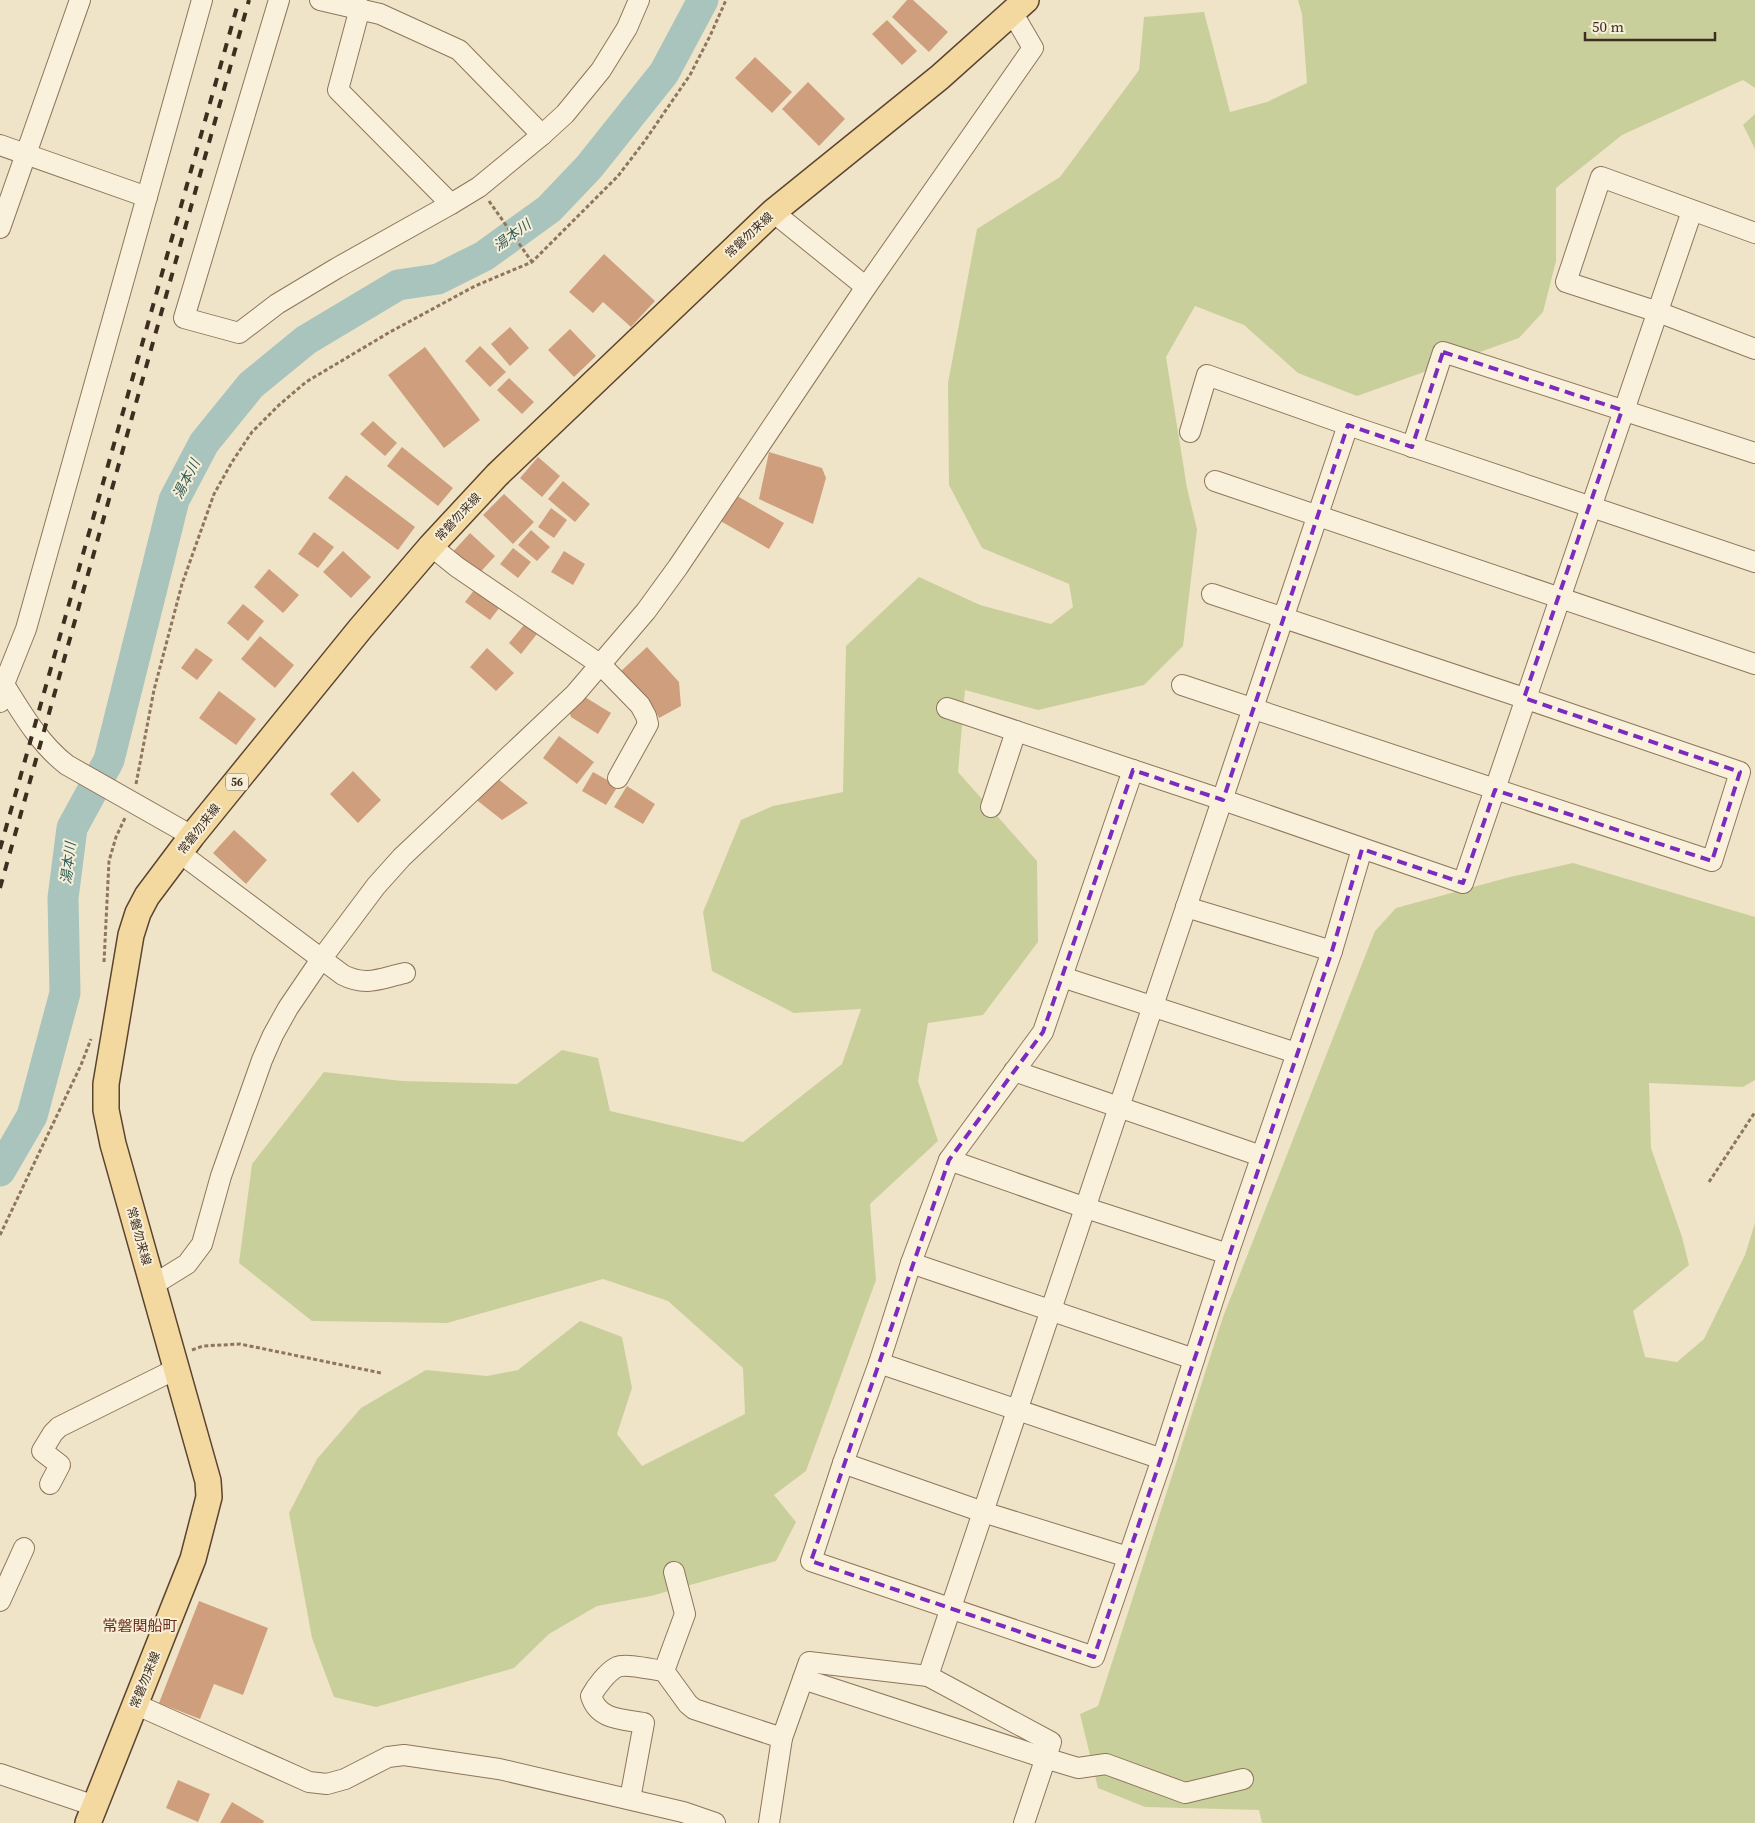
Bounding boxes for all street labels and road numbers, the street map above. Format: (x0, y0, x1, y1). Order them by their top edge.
street label: 常磐勿来線 (722, 209, 776, 261)
street label: 常磐勿来線 (432, 490, 484, 544)
road number: 56 (226, 774, 248, 790)
street label: 常磐勿来線 (174, 800, 224, 858)
street label: 常磐勿来線 (123, 1205, 155, 1267)
street label: 常磐勿来線 (126, 1649, 164, 1711)

